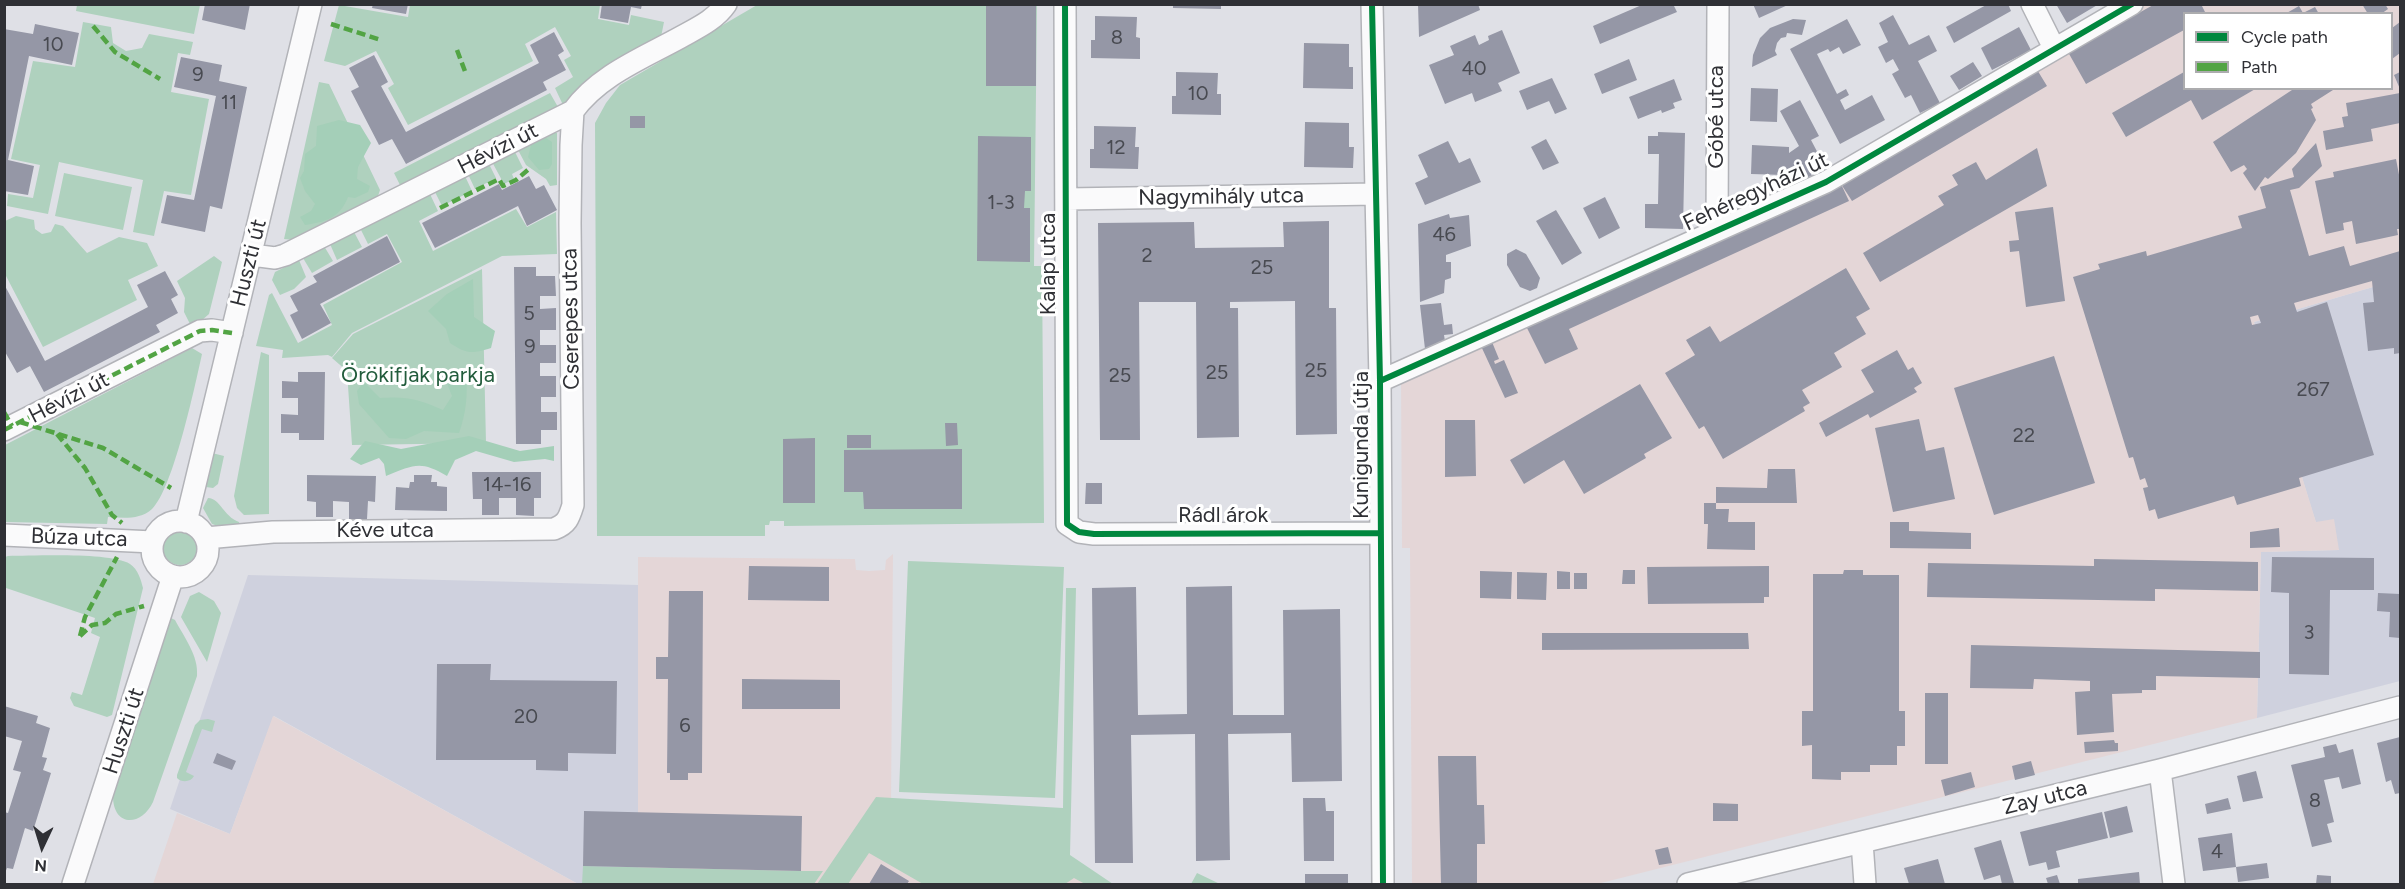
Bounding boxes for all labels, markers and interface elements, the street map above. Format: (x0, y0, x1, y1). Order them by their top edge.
legend (2183, 12, 2393, 90)
house number: 8 (1111, 26, 1123, 50)
text: Cycle path (2241, 26, 2328, 48)
house number: 10 (42, 33, 64, 57)
text: Path (2241, 56, 2277, 78)
house number: 40 (1461, 57, 1487, 81)
house number: 9 (192, 63, 204, 87)
street label: Góbé utca (1704, 65, 1730, 169)
house number: 10 (1187, 82, 1209, 106)
house number: 11 (221, 91, 237, 115)
street label: Hévízi út (453, 118, 543, 180)
house number: 12 (1106, 136, 1126, 160)
street label: Fehéregyházi út (1679, 147, 1833, 237)
street label: Nagymihály utca (1138, 182, 1304, 212)
house number: 1-3 (987, 191, 1015, 215)
street label: Kalap utca (1036, 213, 1062, 315)
street label: Huszti út (225, 216, 273, 310)
house number: 46 (1432, 223, 1456, 247)
house number: 2 (1141, 244, 1153, 268)
street label: Cserepes utca (557, 248, 585, 390)
house number: 25 (1251, 256, 1273, 280)
house number: 5 (523, 302, 535, 326)
house number: 9 (524, 335, 536, 359)
house number: 25 (1305, 359, 1327, 383)
house number: 25 (1206, 361, 1228, 385)
park label: Örökifjak parkja (341, 363, 495, 389)
house number: 25 (1109, 364, 1131, 388)
street label: Hévízi út (24, 367, 114, 429)
street label: Kunigunda útja (1349, 371, 1375, 519)
house number: 267 (2296, 378, 2330, 402)
house number: 22 (2013, 424, 2035, 448)
house number: 14-16 (483, 473, 531, 497)
street label: Rádl árok (1178, 503, 1268, 529)
street label: Kéve utca (336, 518, 434, 544)
street label: Búza utca (30, 523, 128, 553)
house number: 3 (2304, 621, 2314, 645)
street label: Huszti út (98, 684, 150, 778)
house number: 20 (514, 705, 538, 729)
house number: 6 (679, 714, 691, 738)
street label: Zay utca (2000, 775, 2090, 821)
house number: 8 (2309, 789, 2321, 813)
north arrow (12, 817, 72, 877)
house number: 4 (2211, 840, 2223, 864)
text: N (34, 856, 48, 875)

